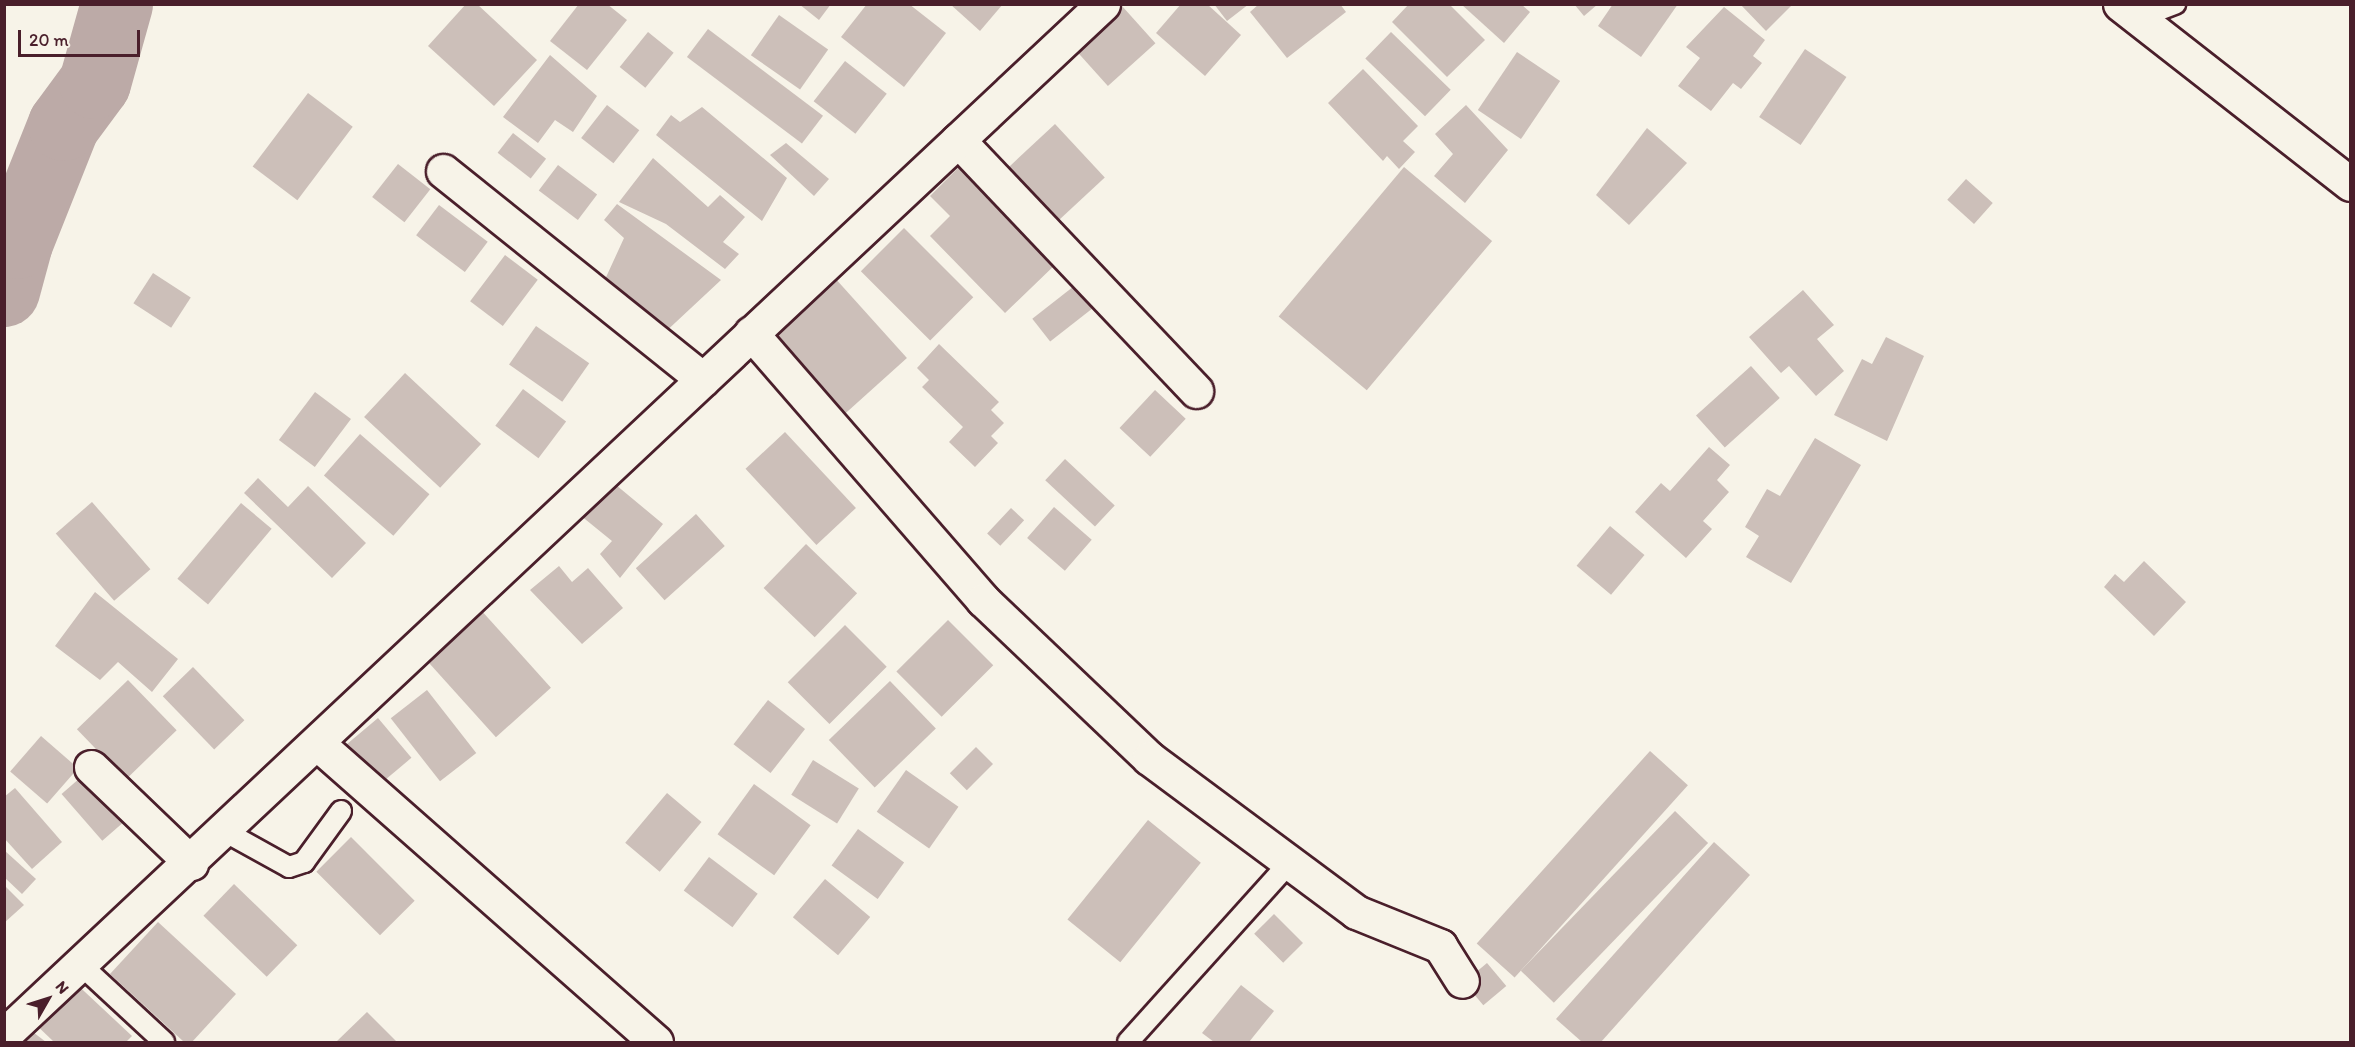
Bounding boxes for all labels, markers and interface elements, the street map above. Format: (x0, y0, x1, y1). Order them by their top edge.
scale bar (21, 18, 142, 56)
text: 20 m (29, 29, 69, 51)
north arrow (18, 969, 78, 1029)
text: N (52, 977, 73, 998)

